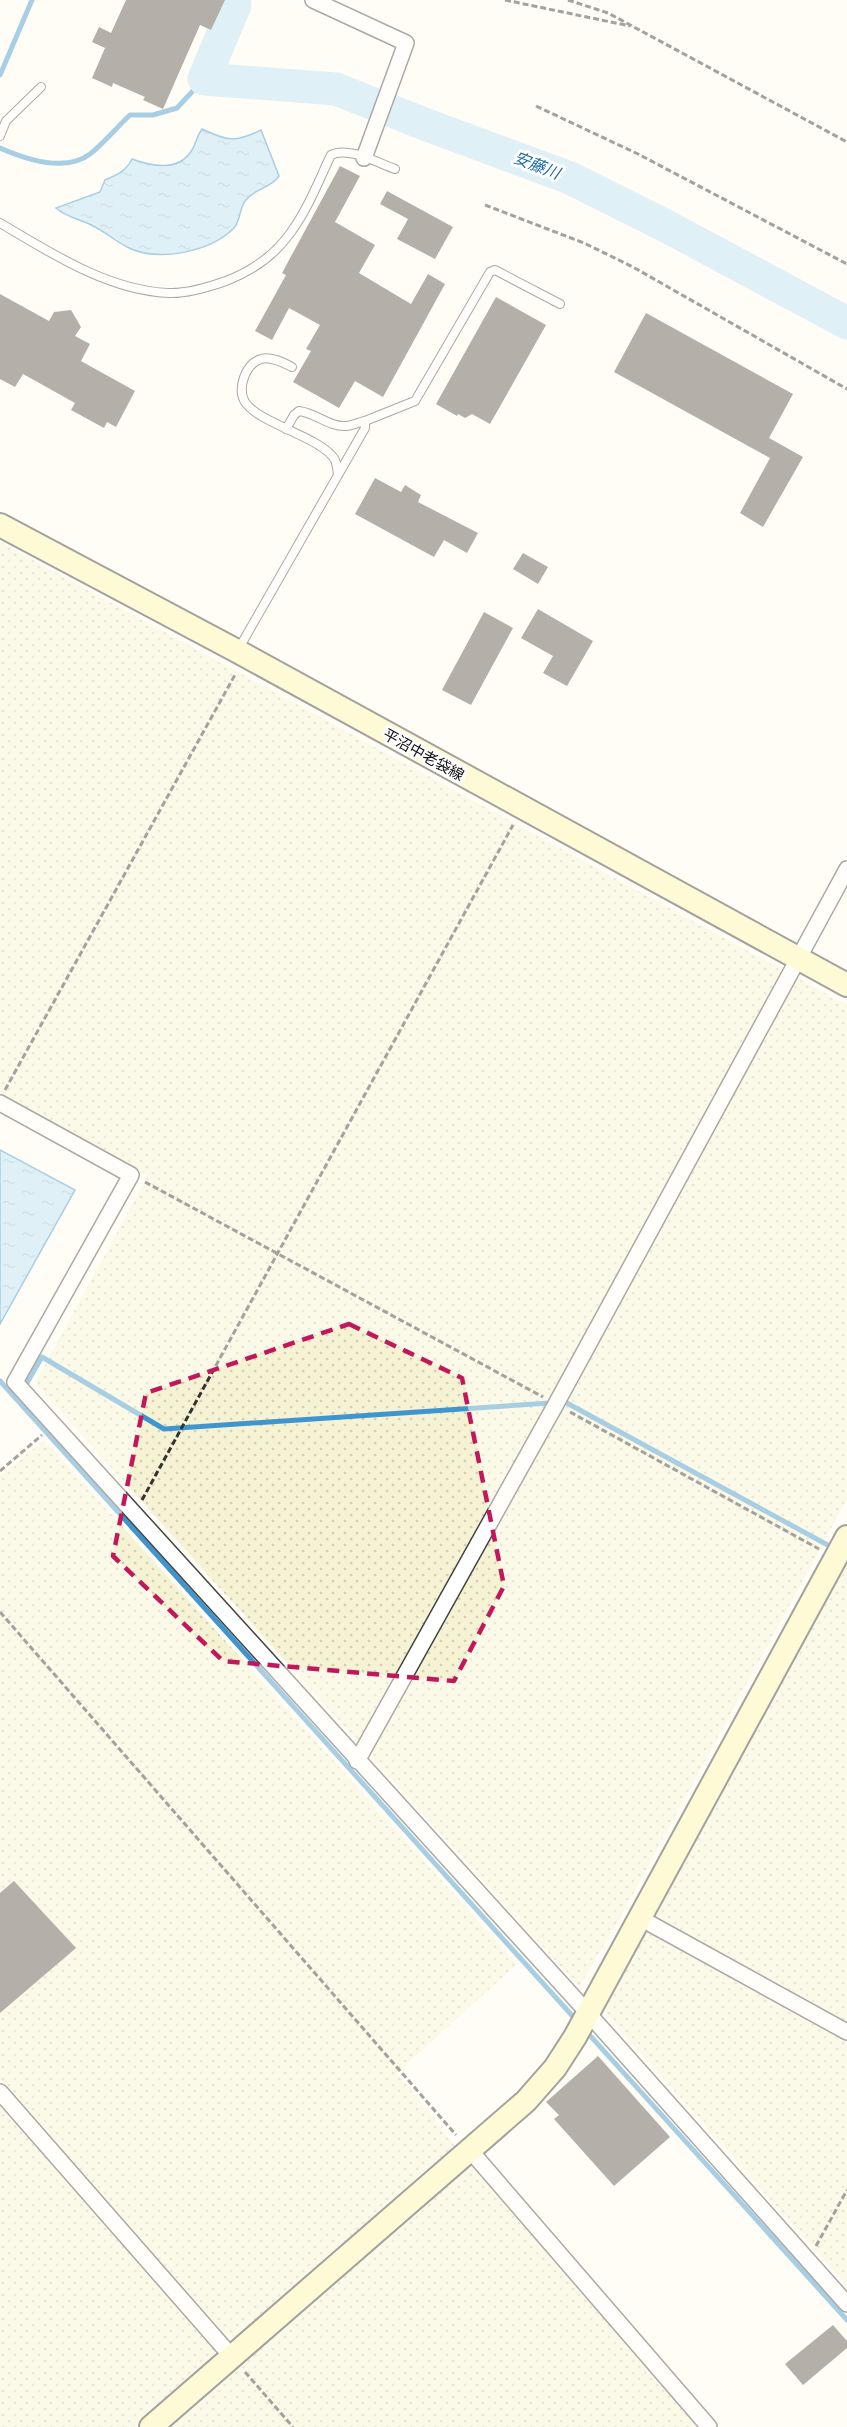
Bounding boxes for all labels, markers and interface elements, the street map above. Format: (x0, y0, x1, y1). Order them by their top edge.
water label: 安藤川 (511, 146, 565, 185)
street label: 平沼中老袋線 (380, 723, 468, 785)

